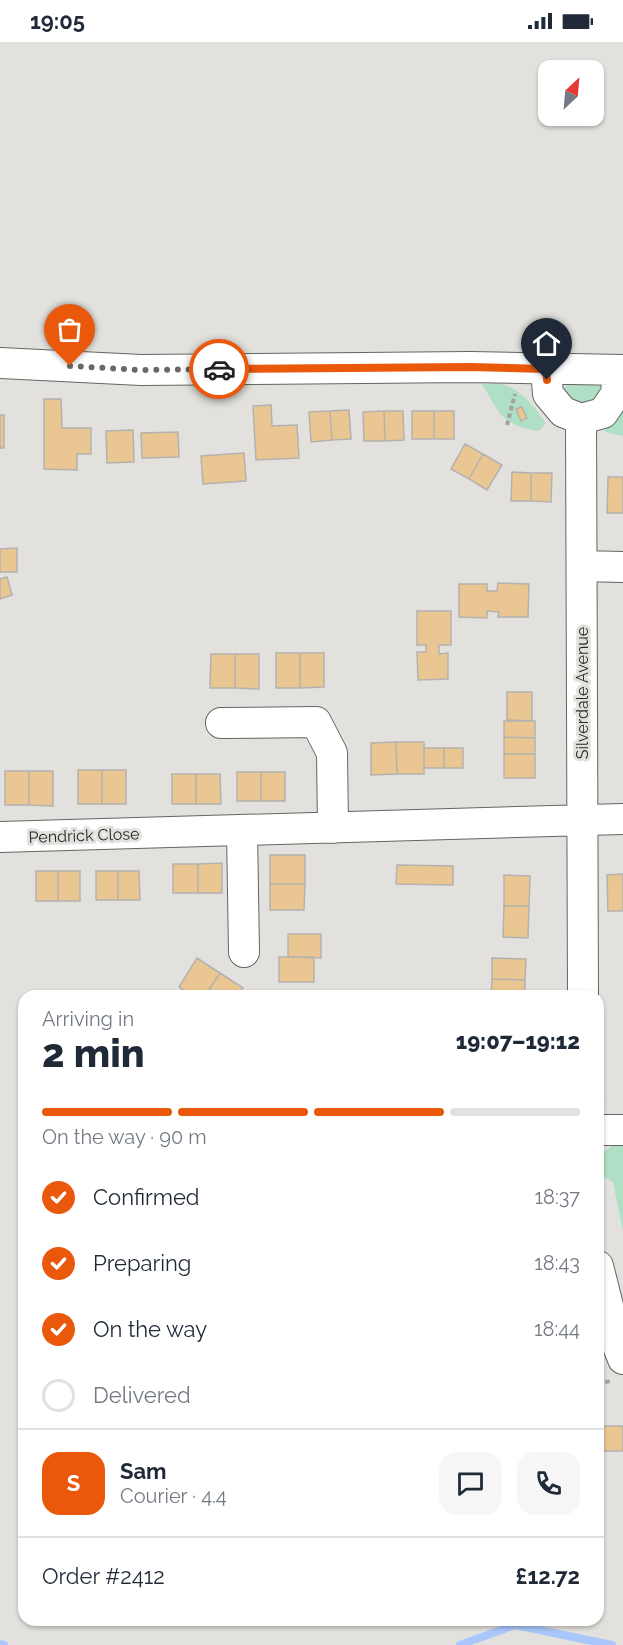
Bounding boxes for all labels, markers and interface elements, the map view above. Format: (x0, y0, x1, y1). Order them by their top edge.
text: 19:05 (30, 8, 85, 34)
north arrow (538, 60, 604, 126)
map controls (538, 60, 604, 126)
pin (44, 304, 95, 366)
icon: bag (53, 313, 86, 346)
pin (521, 318, 572, 380)
icon: home (530, 327, 563, 360)
courier (189, 339, 249, 399)
icon: car (203, 353, 236, 386)
street label: Silverdale Avenue (573, 627, 592, 759)
street label: Pendrick Close (28, 824, 140, 847)
text: Arriving in (42, 1007, 134, 1031)
text: 19:07–19:12 (456, 1028, 580, 1054)
text: 2 min (42, 1030, 145, 1076)
text: On the way · 90 m (42, 1125, 207, 1149)
icon: check (42, 1181, 75, 1214)
text: Confirmed (93, 1184, 200, 1210)
text: 18:37 (535, 1185, 580, 1209)
icon: check (42, 1247, 75, 1280)
text: Preparing (93, 1250, 191, 1276)
text: 18:43 (534, 1251, 580, 1275)
icon: check (42, 1313, 75, 1346)
text: On the way (93, 1316, 207, 1342)
text: 18:44 (534, 1317, 580, 1341)
text: Delivered (93, 1382, 191, 1408)
button: chat (439, 1452, 502, 1515)
button: phone (517, 1452, 580, 1515)
text: Sam (120, 1458, 167, 1484)
text: S (67, 1470, 80, 1496)
text: Courier · 4.4 (120, 1484, 227, 1508)
text: Order #2412 (42, 1563, 165, 1589)
text: £12.72 (515, 1563, 580, 1589)

